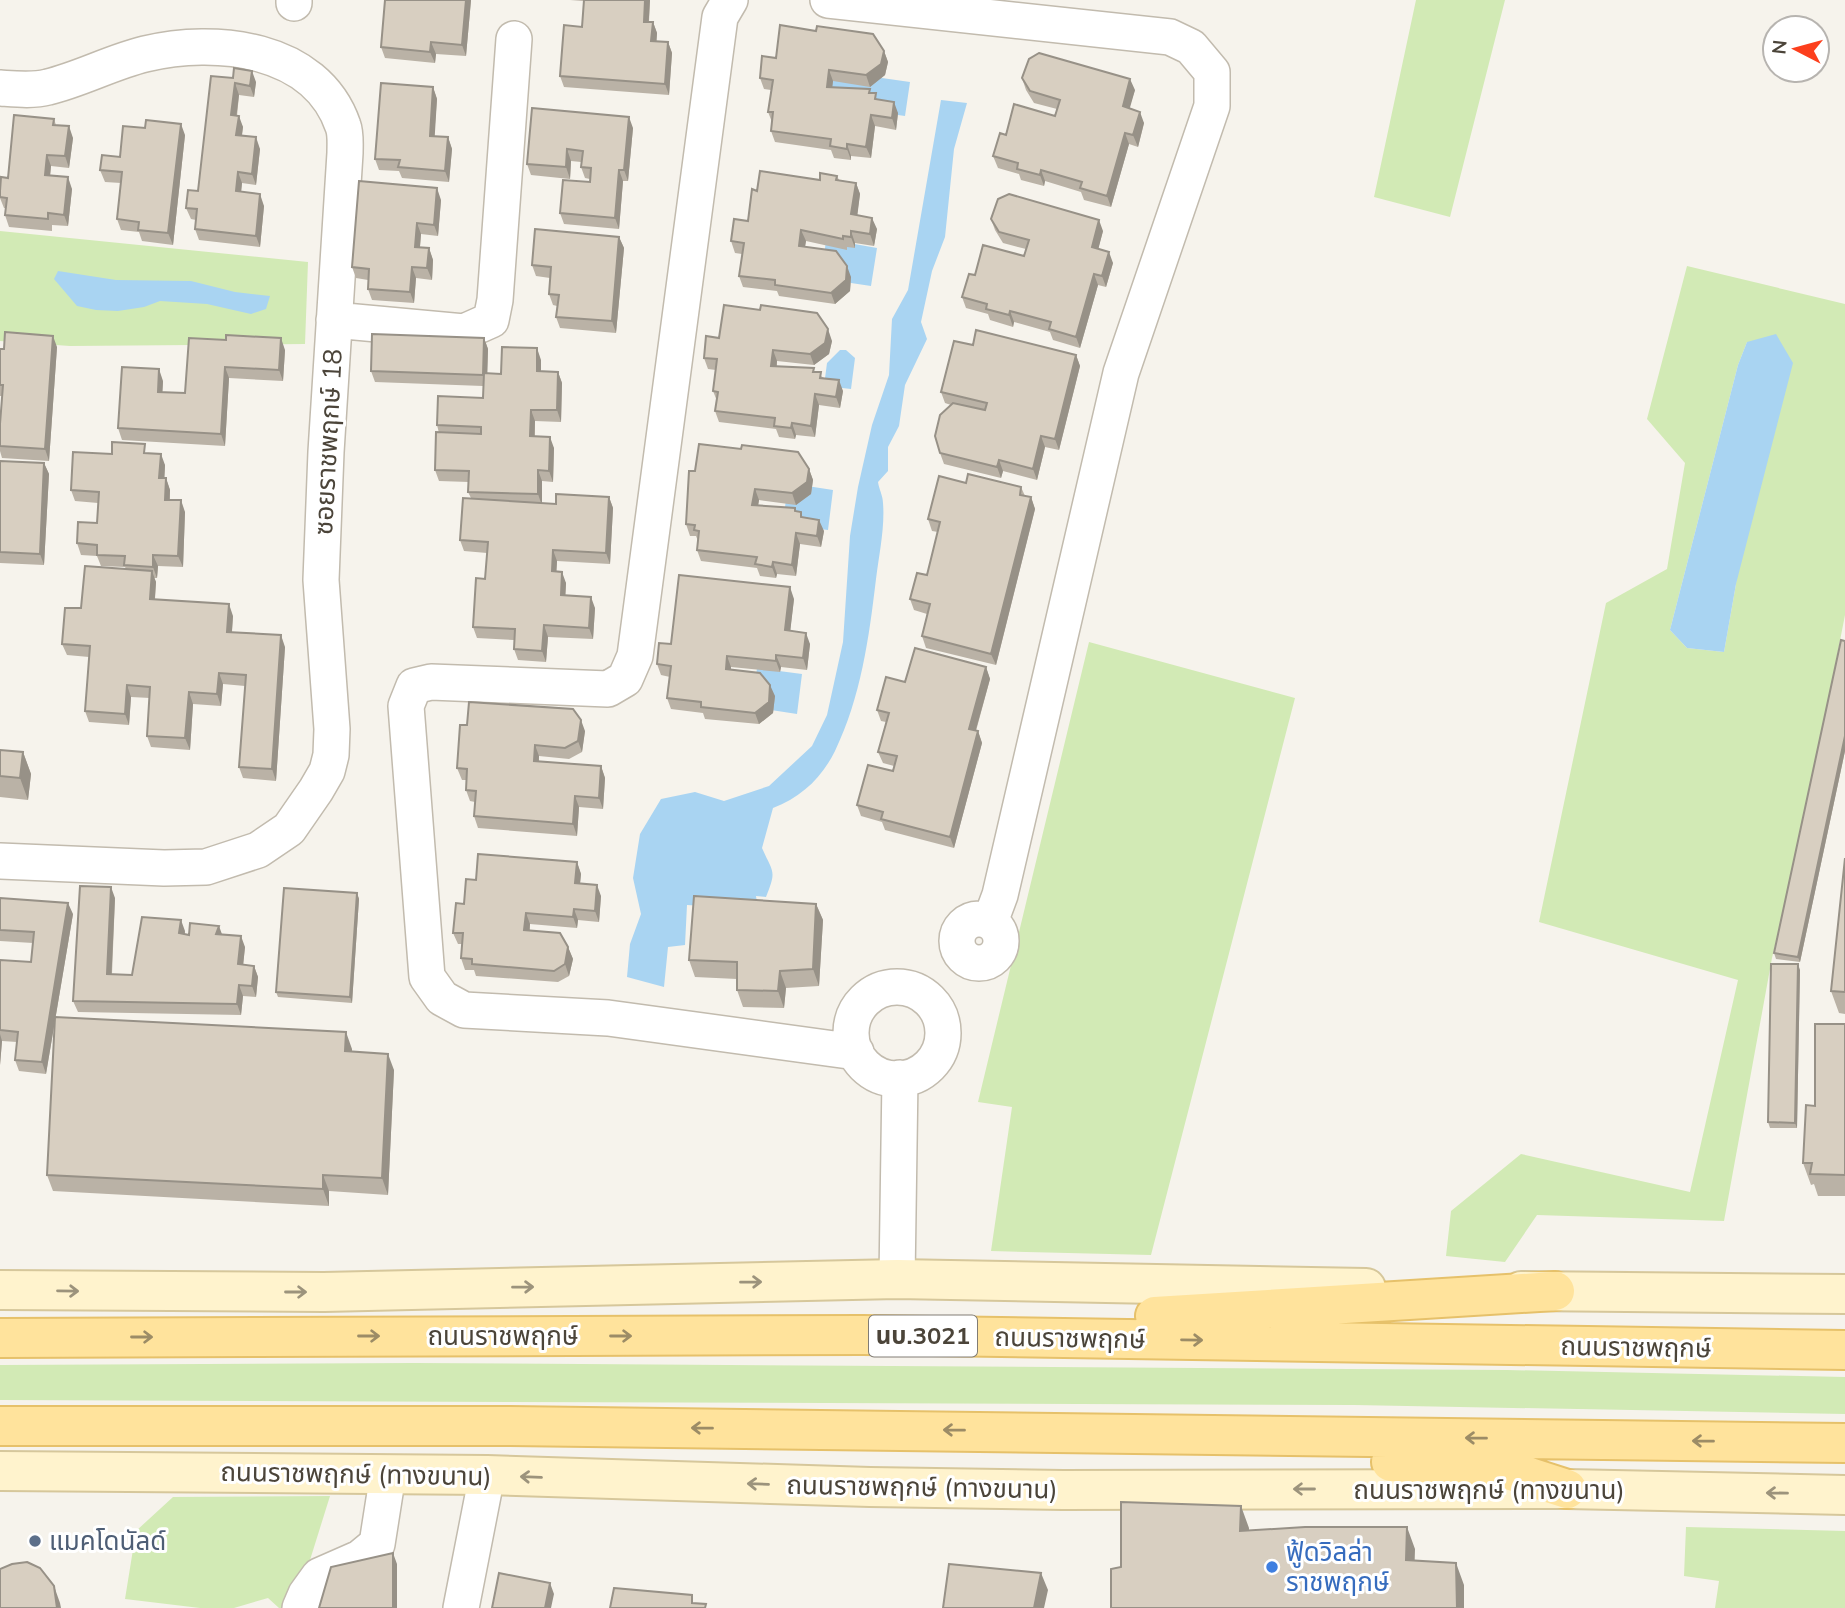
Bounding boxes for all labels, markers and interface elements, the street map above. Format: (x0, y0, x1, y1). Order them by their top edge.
north arrow (1761, 14, 1831, 84)
text: N (1766, 39, 1792, 56)
street label: ซอยราชพฤกษ์ 18 (306, 348, 349, 536)
one-way arrow (739, 1276, 762, 1289)
one-way arrow (511, 1281, 534, 1294)
one-way arrow (56, 1284, 79, 1298)
one-way arrow (284, 1285, 307, 1299)
road number: นบ.3021 (869, 1316, 977, 1356)
street label: ถนนราชพฤกษ์ (427, 1319, 579, 1352)
street label: ถนนราชพฤกษ์ (994, 1320, 1146, 1355)
one-way arrow (357, 1329, 380, 1343)
one-way arrow (609, 1329, 632, 1343)
street label: ถนนราชพฤกษ์ (1560, 1329, 1712, 1364)
one-way arrow (130, 1330, 153, 1344)
one-way arrow (1180, 1333, 1203, 1347)
one-way arrow (691, 1421, 714, 1435)
one-way arrow (943, 1424, 966, 1437)
one-way arrow (1465, 1431, 1488, 1444)
one-way arrow (1692, 1434, 1715, 1448)
street label: ถนนราชพฤกษ์ (ทางขนาน) (220, 1455, 492, 1492)
street label: ถนนราชพฤกษ์ (ทางขนาน) (786, 1468, 1058, 1505)
one-way arrow (520, 1470, 543, 1483)
street label: ถนนราชพฤกษ์ (ทางขนาน) (1353, 1473, 1625, 1506)
one-way arrow (747, 1477, 770, 1490)
one-way arrow (1293, 1482, 1316, 1496)
one-way arrow (1766, 1486, 1789, 1500)
place label: แมคโดนัลด์ (49, 1524, 166, 1557)
marker: แมคโดนัลด์ (27, 1533, 43, 1549)
place label: ฟู้ดวิลล่า ราชพฤกษ์ (1286, 1535, 1390, 1598)
marker: ฟู้ดวิลล่า ราชพฤกษ์ (1264, 1559, 1280, 1575)

